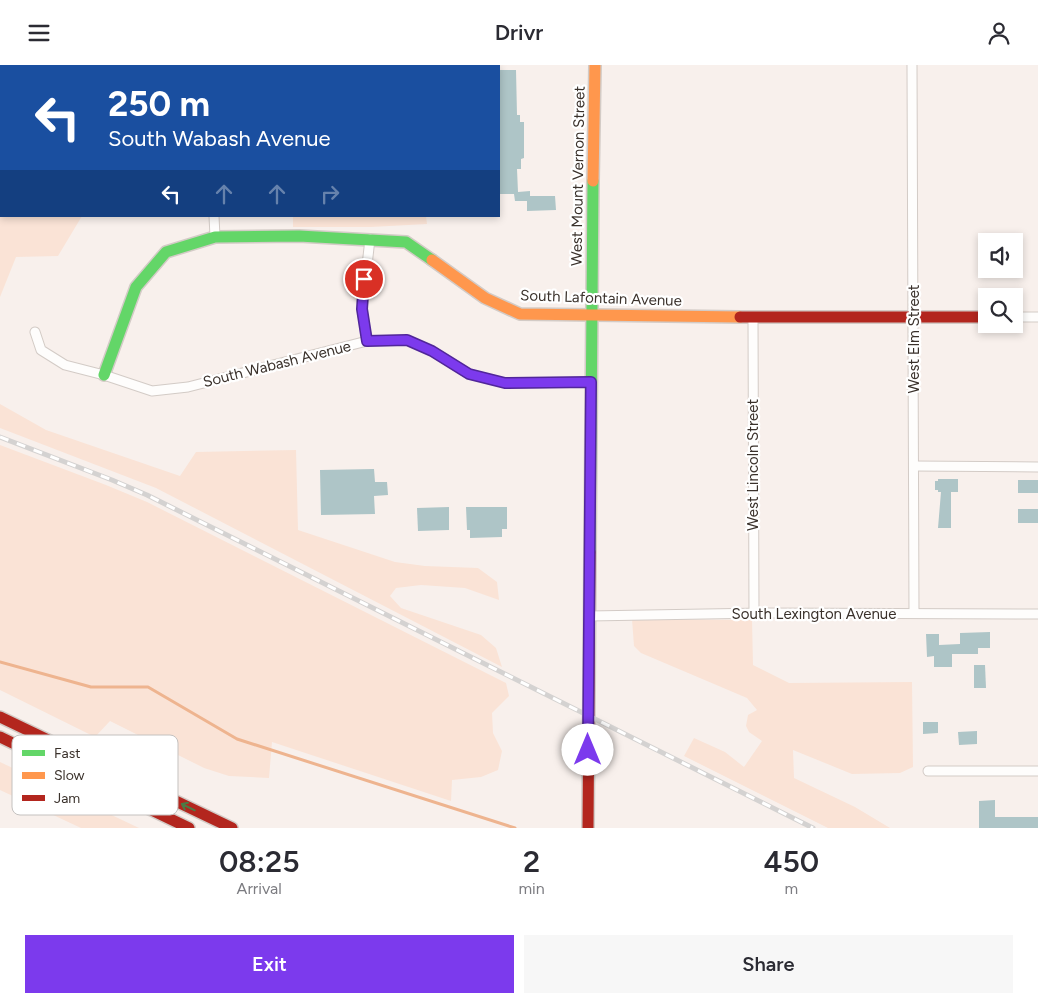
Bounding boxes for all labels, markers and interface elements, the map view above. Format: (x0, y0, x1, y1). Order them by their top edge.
icon: menu (25, 19, 53, 47)
text: Drivr (495, 19, 543, 46)
icon: person (985, 19, 1013, 47)
text: 250 m (108, 83, 210, 125)
icon: left (25, 85, 90, 150)
street label: West Mount Vernon Street (567, 86, 589, 266)
text: South Wabash Avenue (108, 125, 331, 152)
icon: left (157, 180, 185, 208)
icon: ahead (210, 180, 238, 208)
icon: ahead (263, 180, 291, 208)
icon: right (316, 180, 344, 208)
map controls (978, 233, 1023, 333)
button: sound (978, 233, 1023, 278)
pin (343, 258, 385, 300)
icon: arrive (350, 265, 378, 293)
street label: West Elm Street (905, 284, 923, 394)
street label: South Lafontain Avenue (520, 286, 682, 310)
button: search (978, 288, 1023, 333)
street label: South Wabash Avenue (201, 337, 353, 391)
street label: West Lincoln Street (744, 399, 762, 531)
street label: South Lexington Avenue (732, 605, 896, 623)
position arrow (561, 723, 613, 775)
legend (12, 735, 178, 815)
text: Fast (54, 745, 80, 762)
text: Slow (54, 767, 85, 784)
text: Jam (54, 790, 80, 807)
one-way arrow (181, 802, 196, 812)
text: 08:25 (219, 843, 300, 880)
text: 2 (523, 843, 540, 880)
text: 450 (764, 843, 819, 880)
text: Arrival (237, 879, 282, 898)
text: min (518, 879, 545, 898)
text: m (785, 879, 798, 898)
button: Exit (25, 935, 514, 993)
button: Share (524, 935, 1013, 993)

